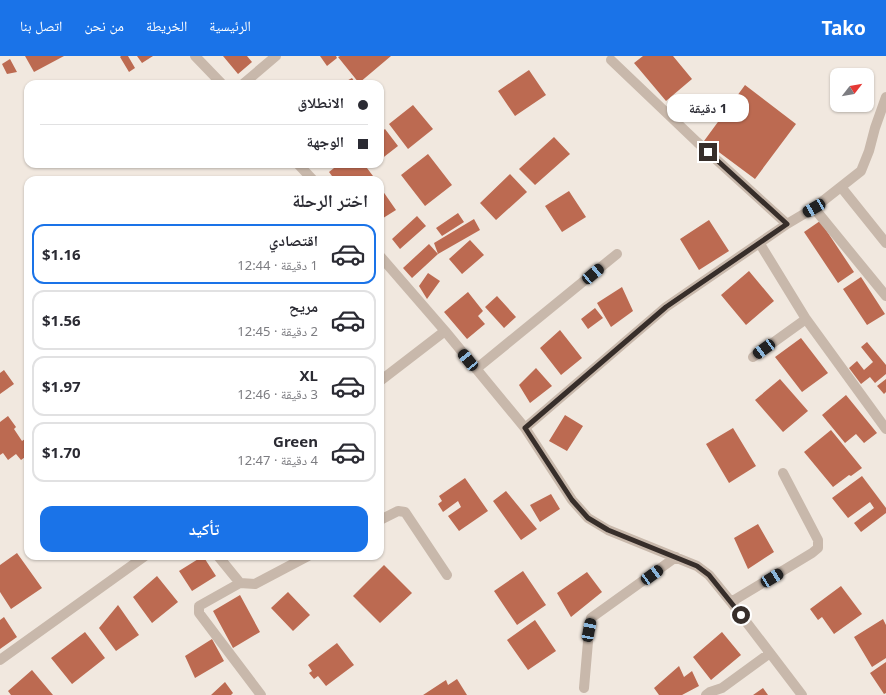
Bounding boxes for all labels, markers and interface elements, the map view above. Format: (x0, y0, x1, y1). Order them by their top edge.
text: Tako (822, 15, 866, 41)
text: اتصل بنا (20, 16, 62, 35)
text: من نحن (84, 16, 124, 35)
text: الخريطة (146, 16, 187, 35)
text: الرئيسية (209, 16, 251, 35)
north arrow (830, 68, 874, 112)
map controls (830, 68, 874, 112)
text: الانطلاق (298, 92, 344, 112)
callout: 1 دقيقة (667, 94, 749, 122)
text: 1 دقيقة (689, 99, 727, 117)
text: الوجهة (306, 131, 344, 151)
route end (699, 143, 717, 161)
text: اختر الرحلة (292, 188, 368, 212)
car (801, 197, 827, 219)
text: اقتصادي (269, 230, 318, 250)
icon: car (330, 236, 366, 272)
text: $1.16 (42, 244, 81, 264)
text: 1 دقيقة · 12:44 (237, 256, 318, 274)
car (580, 262, 606, 286)
text: مريح (289, 296, 318, 316)
icon: car (330, 302, 366, 338)
text: $1.56 (42, 310, 81, 330)
text: 2 دقيقة · 12:45 (237, 322, 318, 340)
car (751, 337, 777, 361)
car (456, 347, 480, 373)
text: XL (300, 365, 318, 385)
icon: car (330, 368, 366, 404)
text: $1.97 (42, 376, 81, 396)
text: 3 دقيقة · 12:46 (237, 385, 318, 403)
text: Green (273, 431, 318, 451)
icon: car (330, 434, 366, 470)
text: $1.70 (42, 442, 81, 462)
text: 4 دقيقة · 12:47 (237, 451, 318, 469)
button: تأكيد (40, 506, 368, 552)
car (639, 563, 665, 587)
car (759, 567, 785, 589)
route start (732, 606, 750, 624)
car (581, 617, 597, 643)

